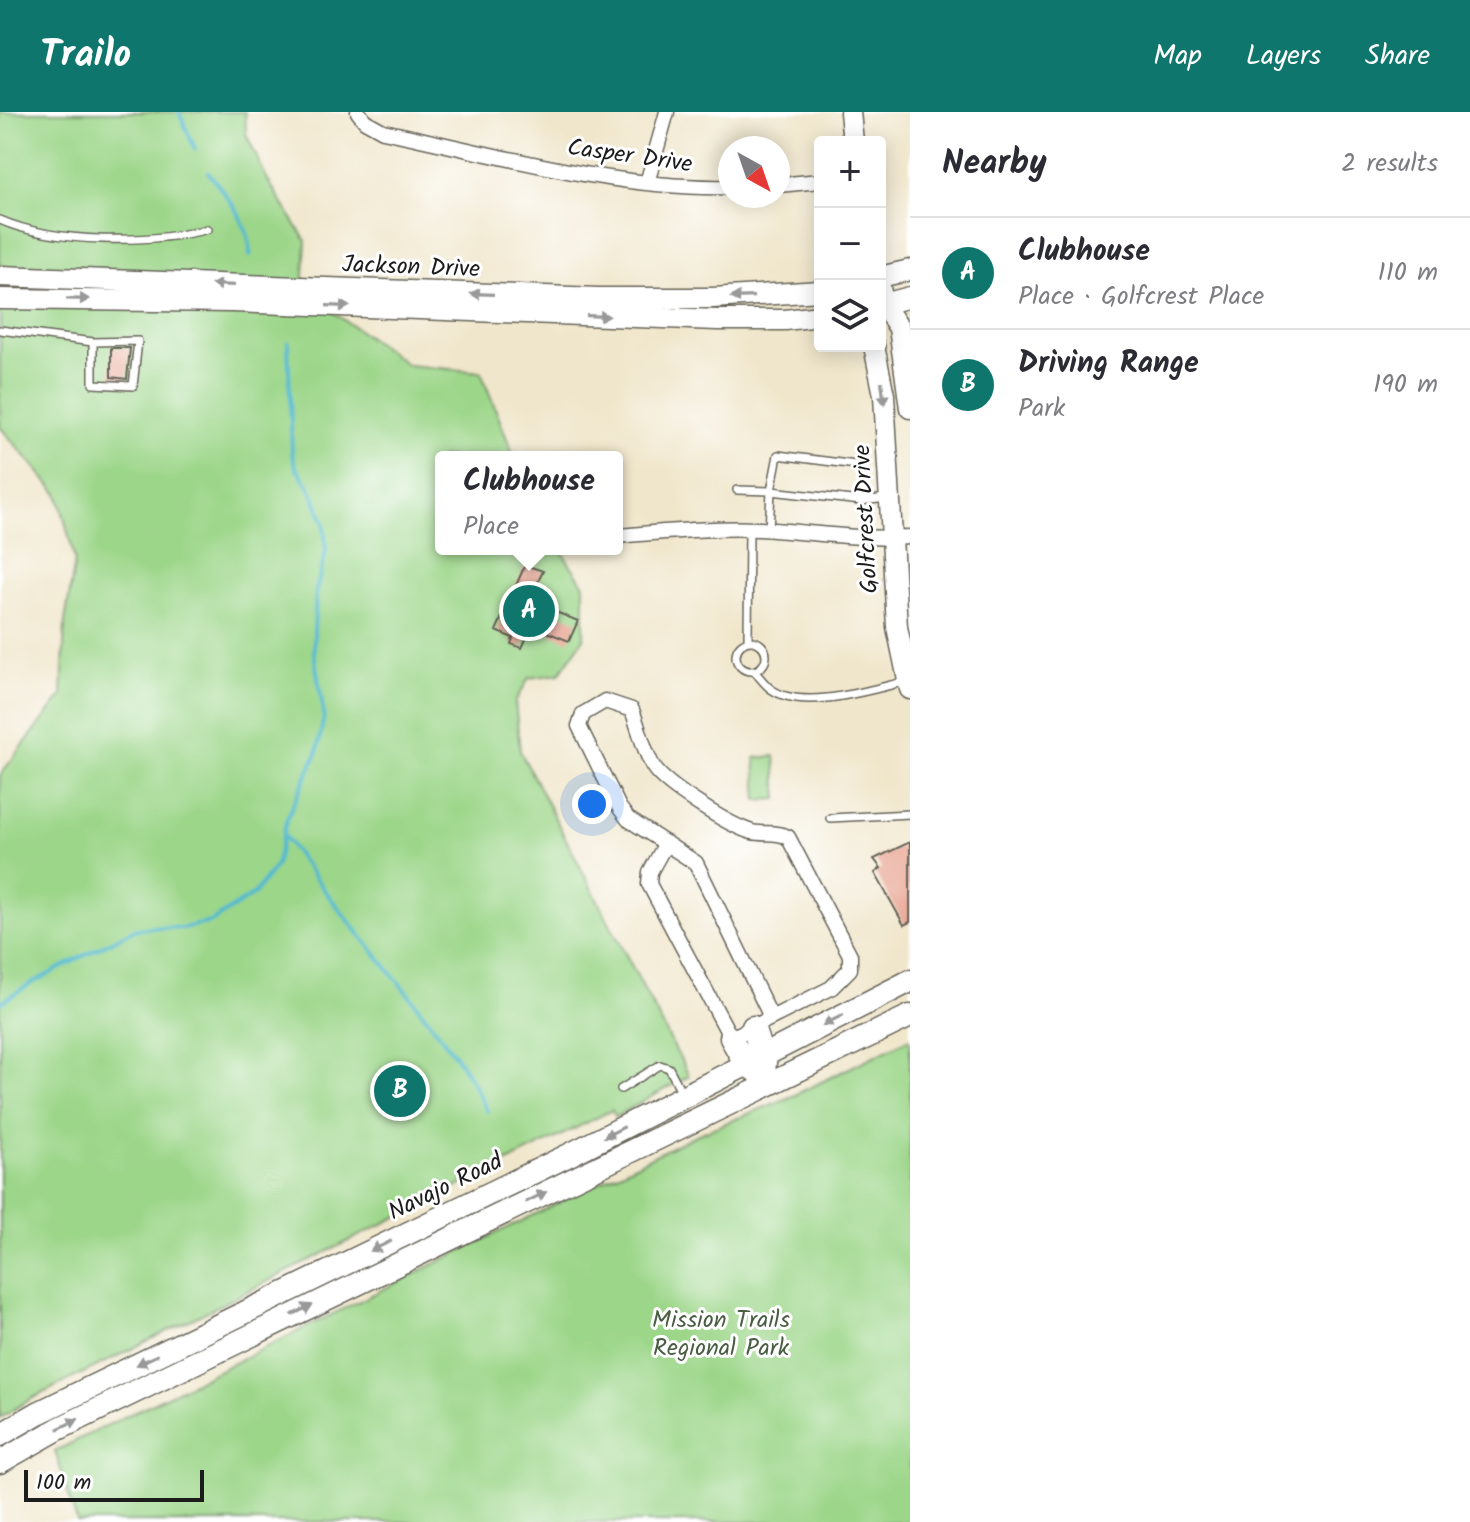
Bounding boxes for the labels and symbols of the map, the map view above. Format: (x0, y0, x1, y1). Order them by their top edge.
street label: Casper Drive (565, 128, 695, 185)
north arrow (718, 136, 790, 208)
street label: Jackson Drive (341, 246, 481, 289)
one-way arrow (210, 278, 235, 291)
one-way arrow (469, 288, 494, 301)
one-way arrow (729, 290, 754, 303)
one-way arrow (66, 293, 91, 305)
one-way arrow (326, 300, 351, 313)
one-way arrow (586, 309, 611, 322)
one-way arrow (877, 381, 890, 406)
street label: Golfcrest Drive (843, 443, 890, 594)
pin: A (503, 581, 555, 641)
your location (572, 784, 612, 824)
one-way arrow (822, 1014, 845, 1027)
pin: B (374, 1061, 426, 1121)
one-way arrow (603, 1125, 626, 1138)
street label: Navajo Road (382, 1142, 511, 1232)
one-way arrow (524, 1190, 548, 1204)
one-way arrow (369, 1239, 393, 1253)
park label: Mission Trails Regional Park (652, 1301, 790, 1368)
one-way arrow (291, 1304, 314, 1317)
one-way arrow (136, 1353, 159, 1367)
one-way arrow (57, 1417, 80, 1431)
scale bar (24, 1466, 204, 1502)

